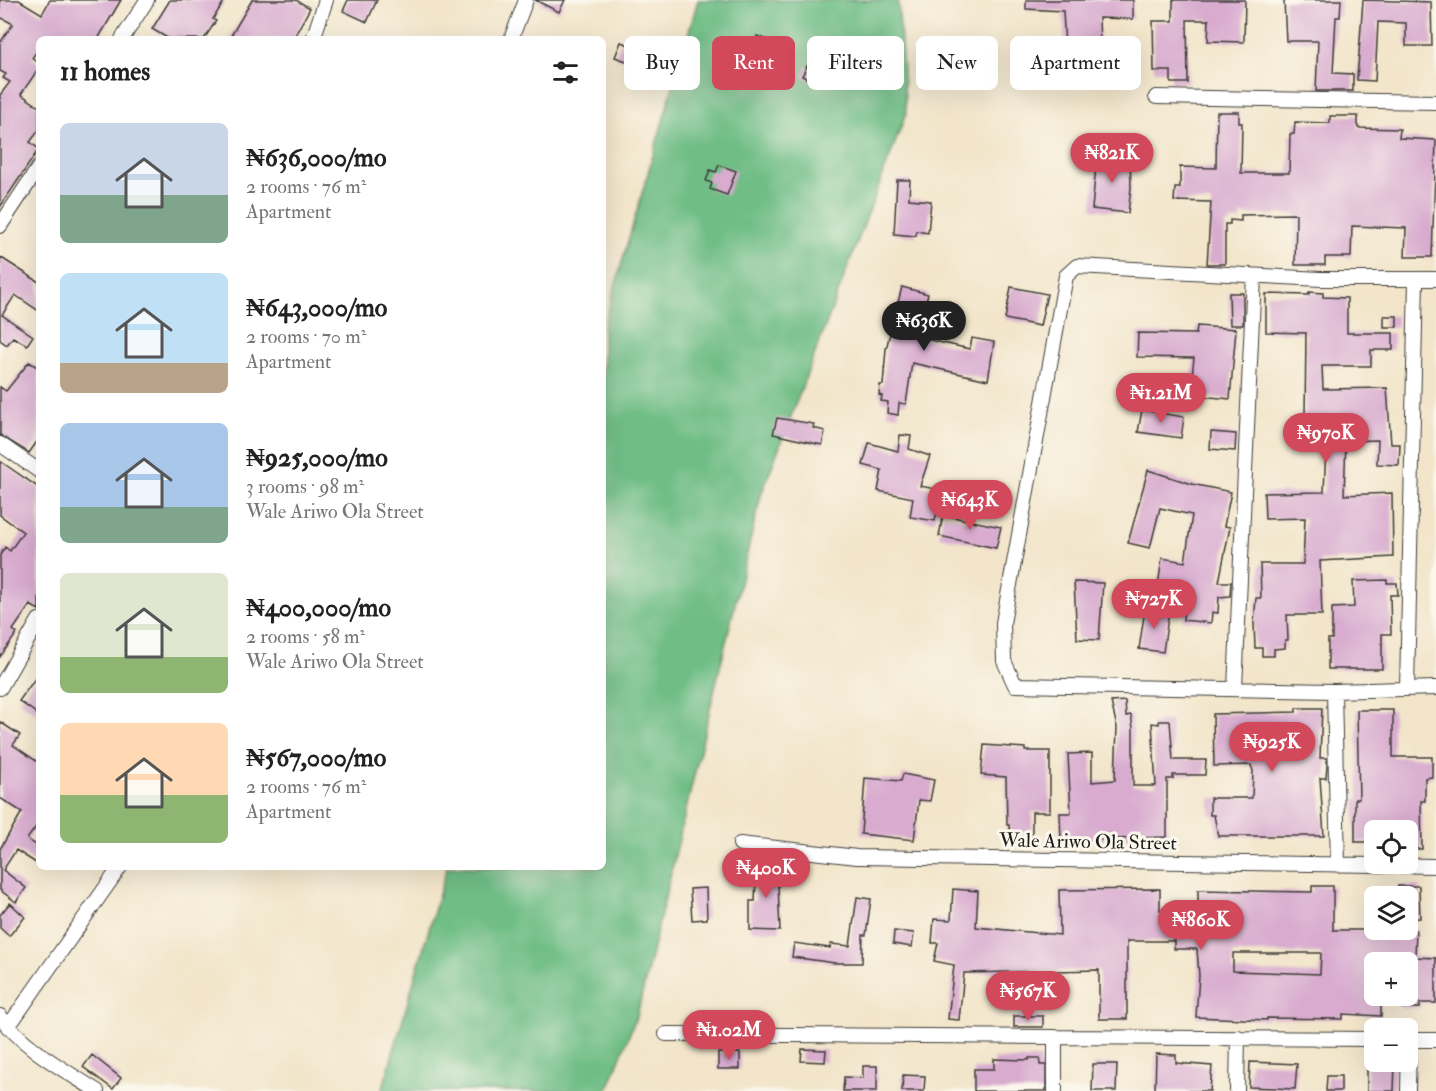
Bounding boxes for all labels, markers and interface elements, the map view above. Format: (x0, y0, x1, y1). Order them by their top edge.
chip: Buy (624, 36, 700, 90)
chip: Rent (712, 36, 795, 90)
chip: Filters (807, 36, 904, 90)
chip: New (916, 36, 998, 90)
chip: Apartment (1010, 36, 1141, 90)
text: 11 homes (60, 56, 150, 88)
icon: filters (549, 56, 582, 89)
pin: ₦821K (1070, 133, 1154, 184)
text: ₦821K (1084, 140, 1140, 165)
text: ₦636,000/mo (246, 142, 386, 174)
icon: home (108, 147, 180, 219)
text: 2 rooms · 76 m² (246, 174, 366, 199)
text: Apartment (246, 199, 331, 224)
text: ₦643,000/mo (246, 292, 387, 324)
icon: home (108, 297, 180, 369)
pin: ₦636K (882, 301, 966, 352)
text: ₦636K (896, 308, 952, 333)
text: 2 rooms · 70 m² (246, 324, 366, 349)
text: Apartment (246, 349, 331, 374)
pin: ₦1.21M (1112, 373, 1210, 424)
text: ₦1.21M (1130, 380, 1192, 405)
pin: ₦970K (1284, 413, 1368, 464)
text: ₦970K (1297, 420, 1355, 445)
text: ₦925,000/mo (246, 442, 388, 474)
icon: home (108, 447, 180, 519)
text: 3 rooms · 98 m² (246, 474, 364, 499)
pin: ₦643K (928, 480, 1012, 531)
text: ₦643K (942, 487, 998, 512)
text: Wale Ariwo Ola Street (246, 499, 424, 524)
pin: ₦727K (1112, 579, 1196, 630)
text: ₦727K (1126, 586, 1182, 611)
text: ₦400,000/mo (246, 592, 391, 624)
icon: home (108, 597, 180, 669)
text: 2 rooms · 58 m² (246, 624, 365, 649)
text: Wale Ariwo Ola Street (246, 649, 424, 674)
pin: ₦925K (1230, 722, 1314, 773)
text: ₦925K (1243, 729, 1301, 754)
text: ₦567,000/mo (246, 742, 386, 774)
icon: home (108, 747, 180, 819)
text: 2 rooms · 76 m² (246, 774, 366, 799)
text: Apartment (246, 799, 331, 824)
map controls (1364, 820, 1418, 1072)
button: locate (1364, 820, 1418, 874)
street label: Wale Ariwo Ola Street (998, 827, 1178, 856)
pin: ₦400K (724, 848, 808, 899)
text: ₦400K (736, 855, 796, 880)
button: layers (1364, 886, 1418, 940)
pin: ₦860K (1159, 900, 1243, 951)
text: ₦860K (1172, 907, 1230, 932)
button: + (1364, 952, 1418, 1006)
pin: ₦567K (986, 971, 1070, 1022)
text: ₦567K (1000, 978, 1056, 1003)
pin: ₦1.02M (680, 1010, 778, 1061)
text: ₦1.02M (696, 1017, 762, 1042)
button: − (1364, 1018, 1418, 1072)

